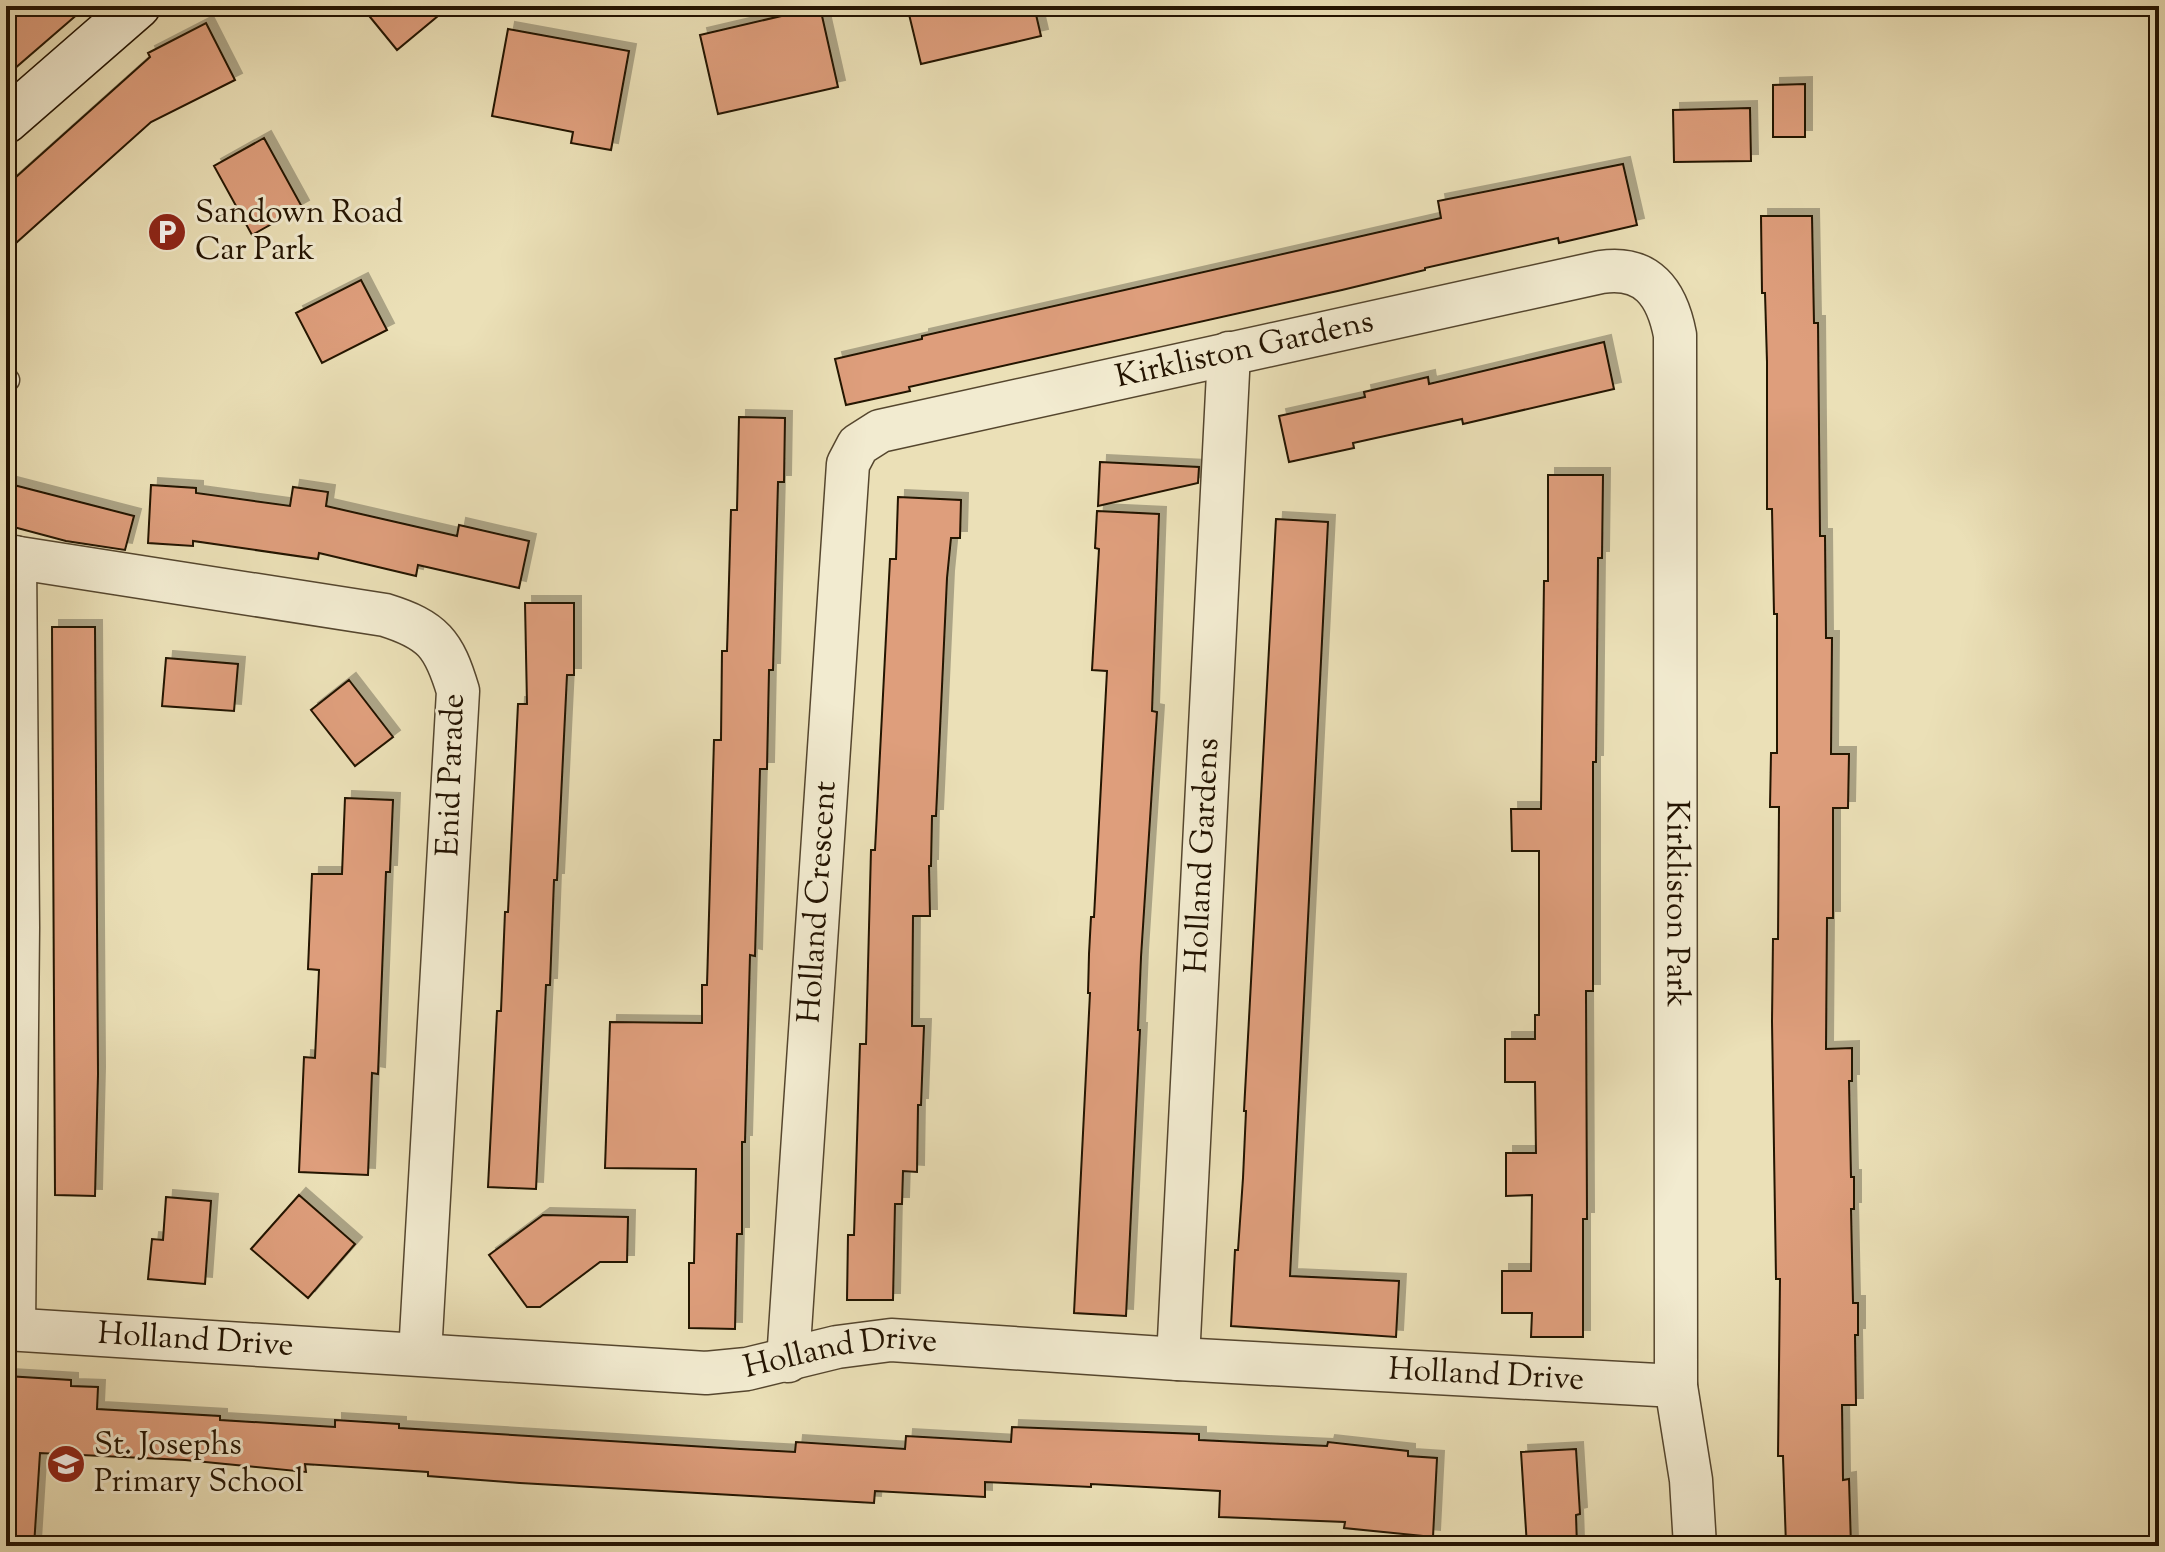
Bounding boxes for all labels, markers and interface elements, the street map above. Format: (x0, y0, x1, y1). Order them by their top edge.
place label: Sandown Road Car Park (195, 191, 403, 274)
parking icon: Sandown Road Car Park (146, 211, 188, 253)
street label: Kirkliston Gardens (1111, 300, 1378, 401)
street label: Enid Parade (426, 693, 478, 857)
street label: Holland Gardens (1175, 737, 1232, 974)
street label: Holland Crescent (788, 779, 850, 1025)
street label: Kirkliston Park (1652, 800, 1699, 1007)
street label: Holland Drive (96, 1312, 295, 1370)
street label: Holland Drive (739, 1317, 939, 1392)
street label: Holland Drive (1387, 1347, 1585, 1404)
place label: St. Josephs Primary School (94, 1423, 304, 1506)
school or university icon: St. Josephs Primary School (45, 1443, 87, 1485)

